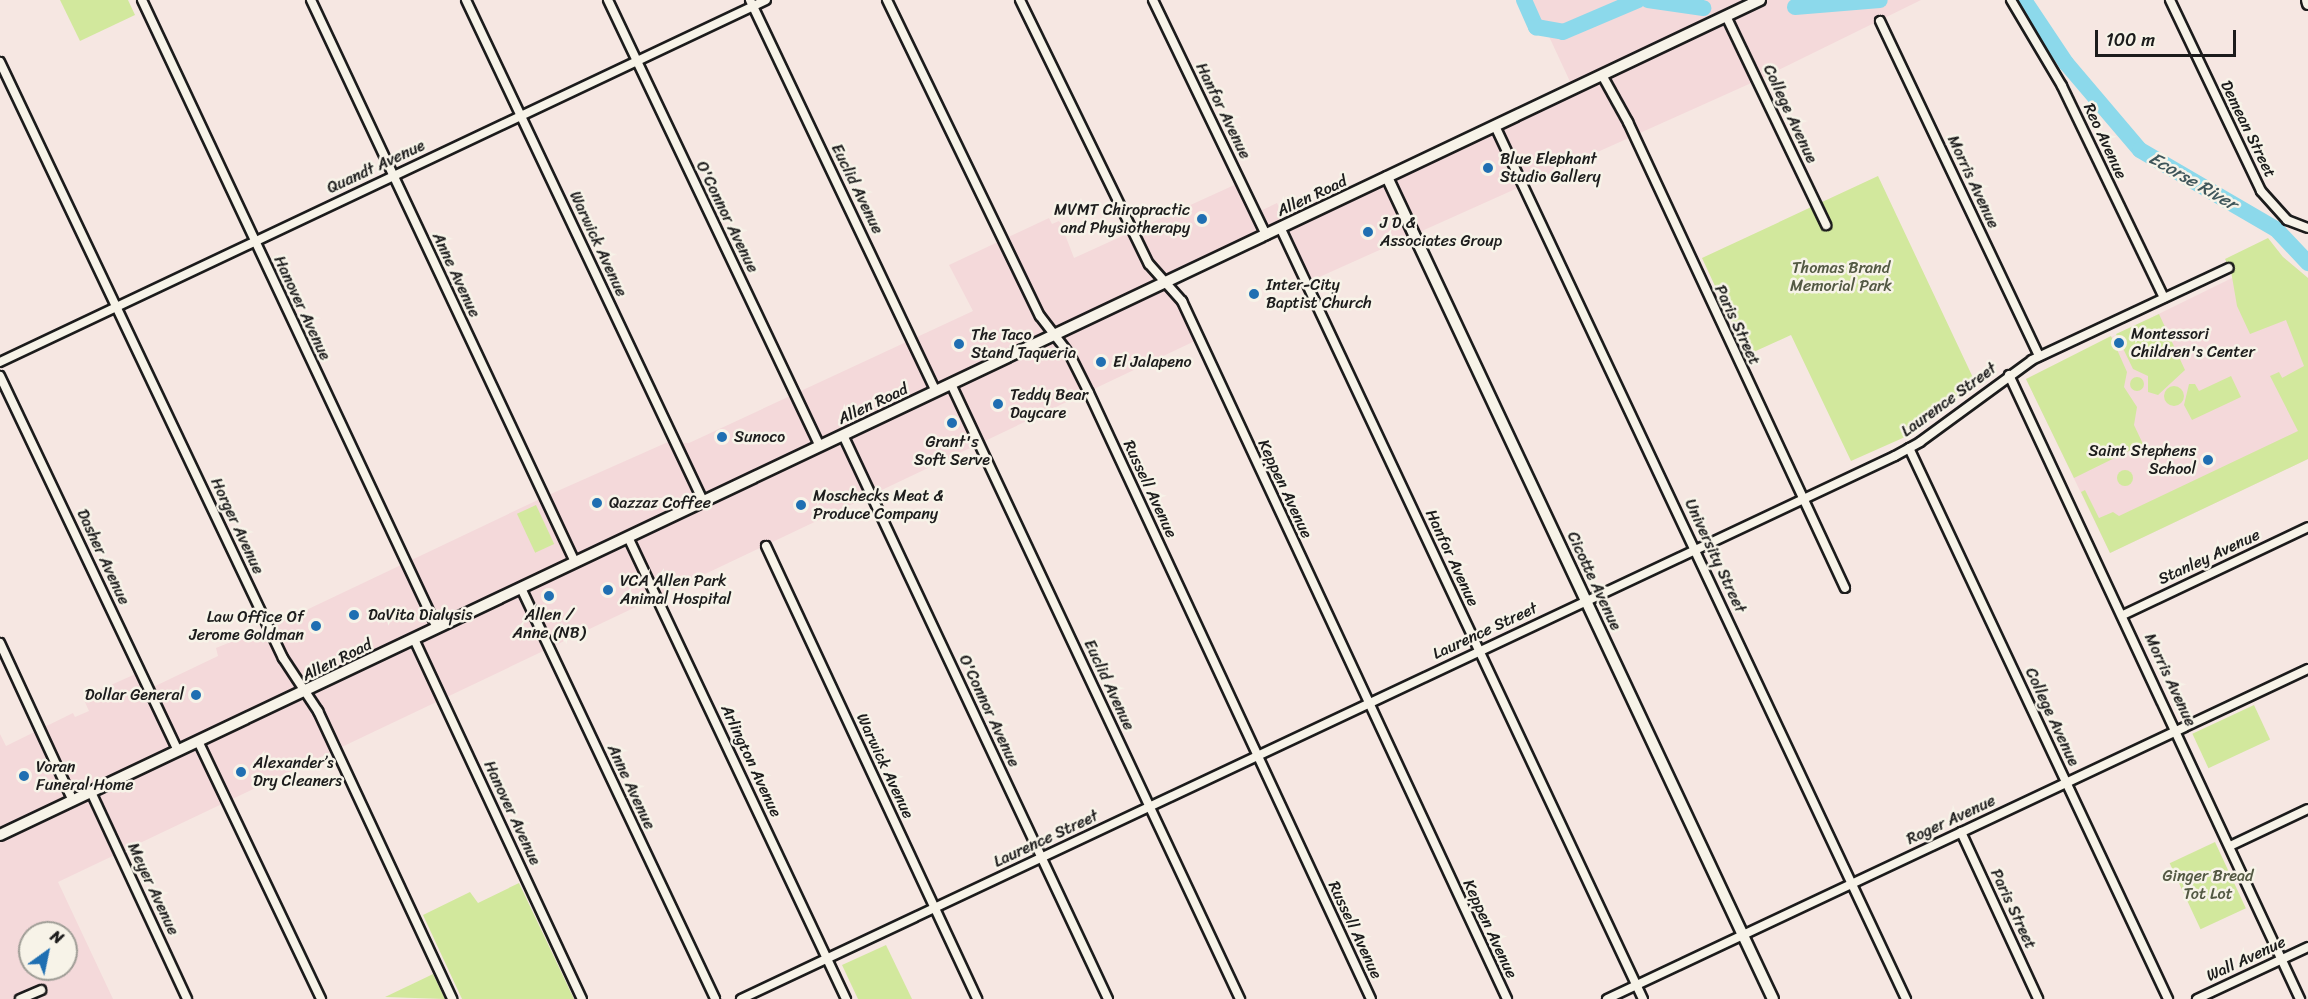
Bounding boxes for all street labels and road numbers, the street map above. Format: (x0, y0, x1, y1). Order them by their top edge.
street label: Hanfor Avenue (1191, 60, 1255, 162)
street label: College Avenue (1759, 62, 1821, 166)
street label: Demean Street (2216, 77, 2280, 181)
street label: Reo Avenue (2079, 100, 2131, 182)
street label: Morris Avenue (1943, 132, 2003, 232)
street label: Quandt Avenue (324, 136, 428, 198)
street label: Euclid Avenue (827, 141, 887, 237)
street label: O'Connor Avenue (692, 158, 762, 276)
street label: Allen Road (1274, 171, 1350, 221)
street label: Warwick Avenue (565, 188, 631, 300)
street label: Anne Avenue (428, 230, 484, 320)
street label: Hanover Avenue (269, 253, 335, 363)
street label: Paris Street (1710, 282, 1764, 368)
street label: Laurence Street (1897, 359, 2001, 441)
street label: Allen Road (835, 379, 911, 429)
street label: Keppen Avenue (1254, 436, 1316, 542)
street label: Russell Avenue (1119, 437, 1181, 541)
street label: Horger Avenue (206, 475, 268, 577)
street label: University Street (1680, 496, 1750, 616)
street label: Dasher Avenue (72, 506, 134, 608)
street label: Hanfor Avenue (1421, 506, 1483, 610)
street label: Stanley Avenue (2155, 525, 2263, 589)
street label: Cicotte Avenue (1563, 529, 1625, 633)
street label: Laurence Street (1429, 598, 1541, 664)
street label: Morris Avenue (2140, 630, 2200, 730)
street label: Allen Road (299, 635, 375, 685)
street label: Euclid Avenue (1080, 636, 1138, 734)
street label: O'Connor Avenue (955, 652, 1023, 770)
street label: College Avenue (2021, 665, 2083, 769)
street label: Arlington Avenue (717, 702, 785, 820)
street label: Warwick Avenue (852, 710, 918, 822)
street label: Anne Avenue (603, 742, 659, 832)
street label: Hanover Avenue (479, 758, 545, 868)
street label: Roger Avenue (1903, 791, 1999, 849)
street label: Laurence Street (990, 806, 1102, 872)
street label: Meyer Avenue (123, 840, 183, 938)
street label: Paris Street (1986, 866, 2040, 952)
street label: Keppen Avenue (1459, 876, 1521, 982)
street label: Russell Avenue (1324, 878, 1386, 982)
street label: Wall Avenue (2204, 932, 2288, 986)

